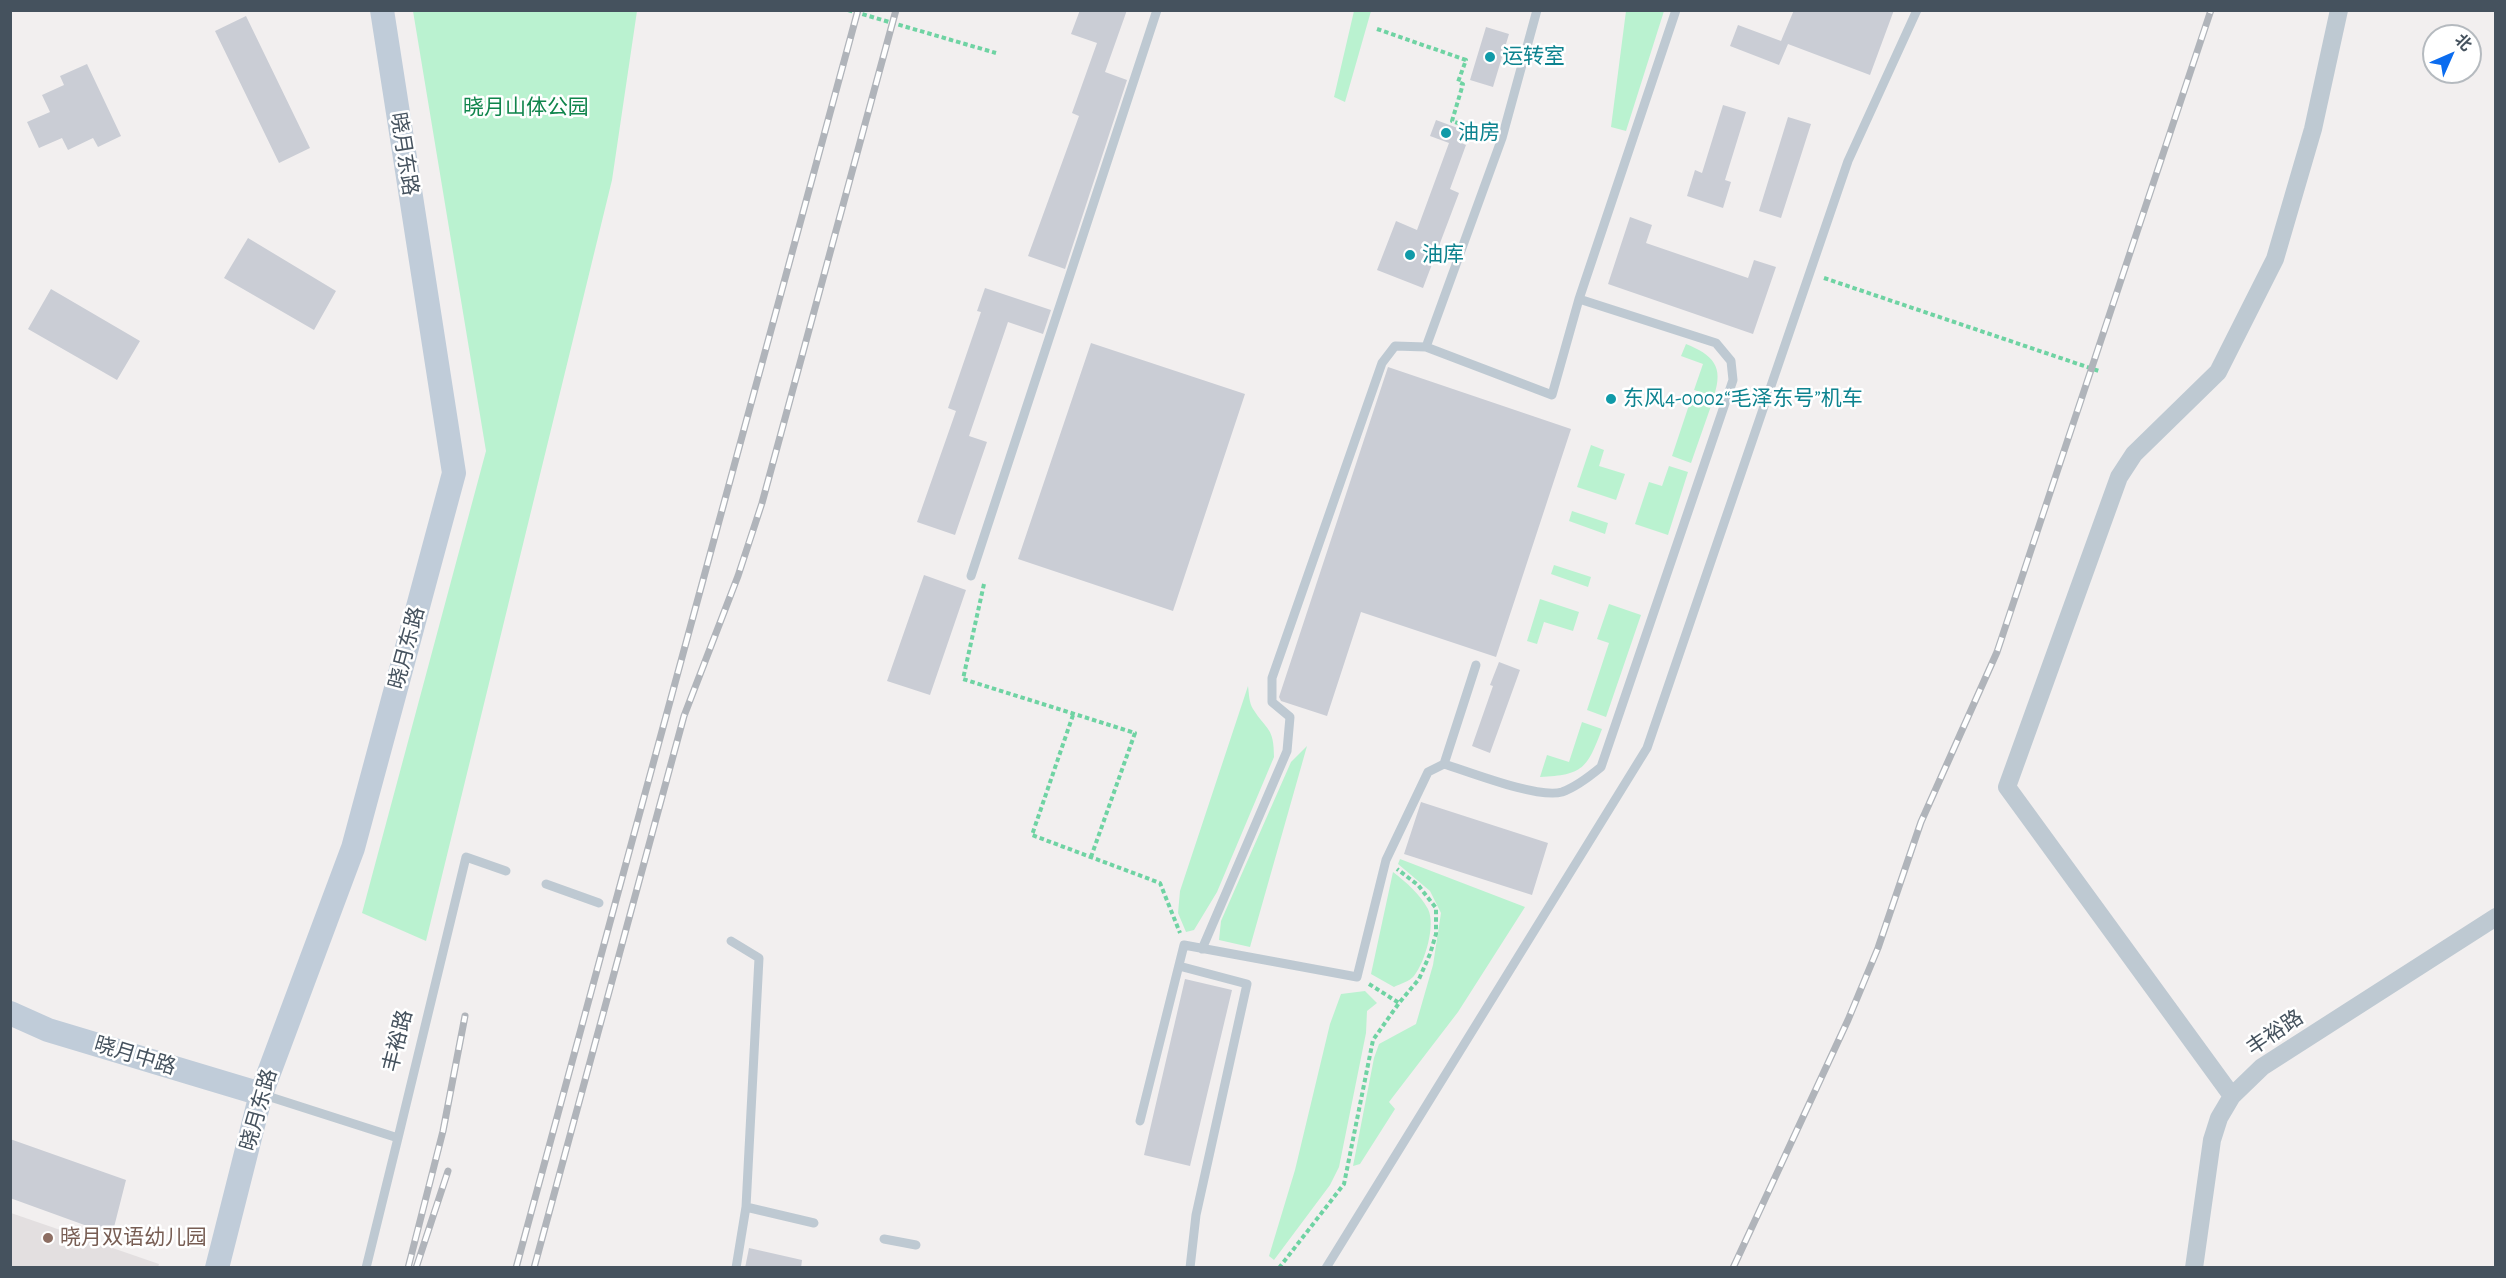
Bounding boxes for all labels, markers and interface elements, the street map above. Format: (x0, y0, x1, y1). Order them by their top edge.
north arrow (2422, 24, 2482, 84)
text: 北 (2452, 31, 2475, 54)
place label: 运转室 (1502, 44, 1565, 70)
marker: 运转室 (1483, 50, 1497, 64)
park label: 晓月山体公园 (463, 95, 589, 121)
street label: 晓月东路 (385, 111, 423, 197)
place label: 油房 (1458, 120, 1500, 146)
marker: 油房 (1439, 126, 1453, 140)
place label: 油库 (1422, 242, 1464, 268)
marker: 油库 (1403, 248, 1417, 262)
place label: 东风4-0002“毛泽东号”机车 (1623, 386, 1863, 412)
marker: 东风4-0002“毛泽东号”机车 (1604, 392, 1618, 406)
street label: 晓月东路 (384, 604, 430, 692)
street label: 丰裕路 (2242, 1005, 2308, 1061)
street label: 丰裕路 (378, 1007, 418, 1075)
street label: 晓月中路 (91, 1032, 179, 1080)
street label: 晓月东路 (235, 1066, 283, 1154)
place label: 晓月双语幼儿园 (60, 1225, 207, 1251)
marker: 晓月双语幼儿园 (41, 1231, 55, 1245)

